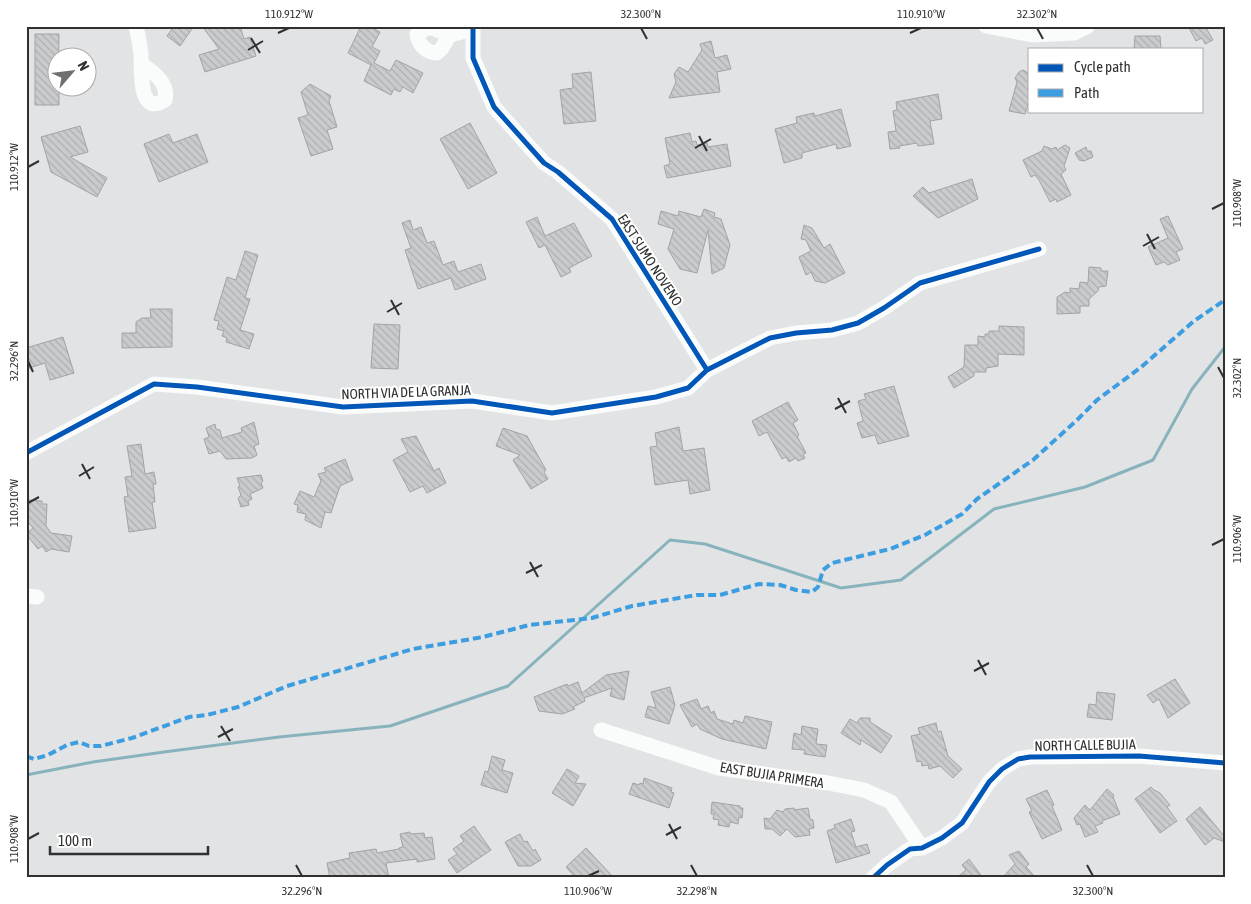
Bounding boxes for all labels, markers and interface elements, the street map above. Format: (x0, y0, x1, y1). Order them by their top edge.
text: 110.912°W (265, 7, 313, 21)
text: 32.300°N (621, 7, 661, 21)
text: 110.910°W (897, 7, 945, 21)
text: 32.302°N (1017, 7, 1057, 21)
north arrow (48, 48, 98, 98)
legend (1028, 48, 1204, 112)
text: N (74, 58, 92, 73)
text: Cycle path (1074, 58, 1131, 75)
text: Path (1074, 84, 1100, 101)
text: 110.912°W (7, 143, 21, 191)
text: 110.908°W (1230, 179, 1244, 227)
street label: EAST SUMO NOVENO (614, 211, 686, 309)
text: 32.296°N (7, 341, 21, 381)
text: 32.302°N (1230, 358, 1244, 398)
street label: NORTH VIA DE LA GRANJA (341, 382, 471, 402)
text: 110.910°W (7, 479, 21, 527)
text: 110.906°W (1230, 515, 1244, 563)
street label: NORTH CALLE BUJIA (1034, 736, 1136, 754)
street label: EAST BUJIA PRIMERA (719, 759, 825, 791)
text: 110.908°W (7, 815, 21, 863)
scale bar (50, 824, 208, 856)
text: 100 m (58, 832, 92, 849)
text: 32.296°N (282, 884, 322, 898)
text: 110.906°W (564, 884, 612, 898)
text: 32.298°N (677, 884, 717, 898)
text: 32.300°N (1073, 884, 1113, 898)

